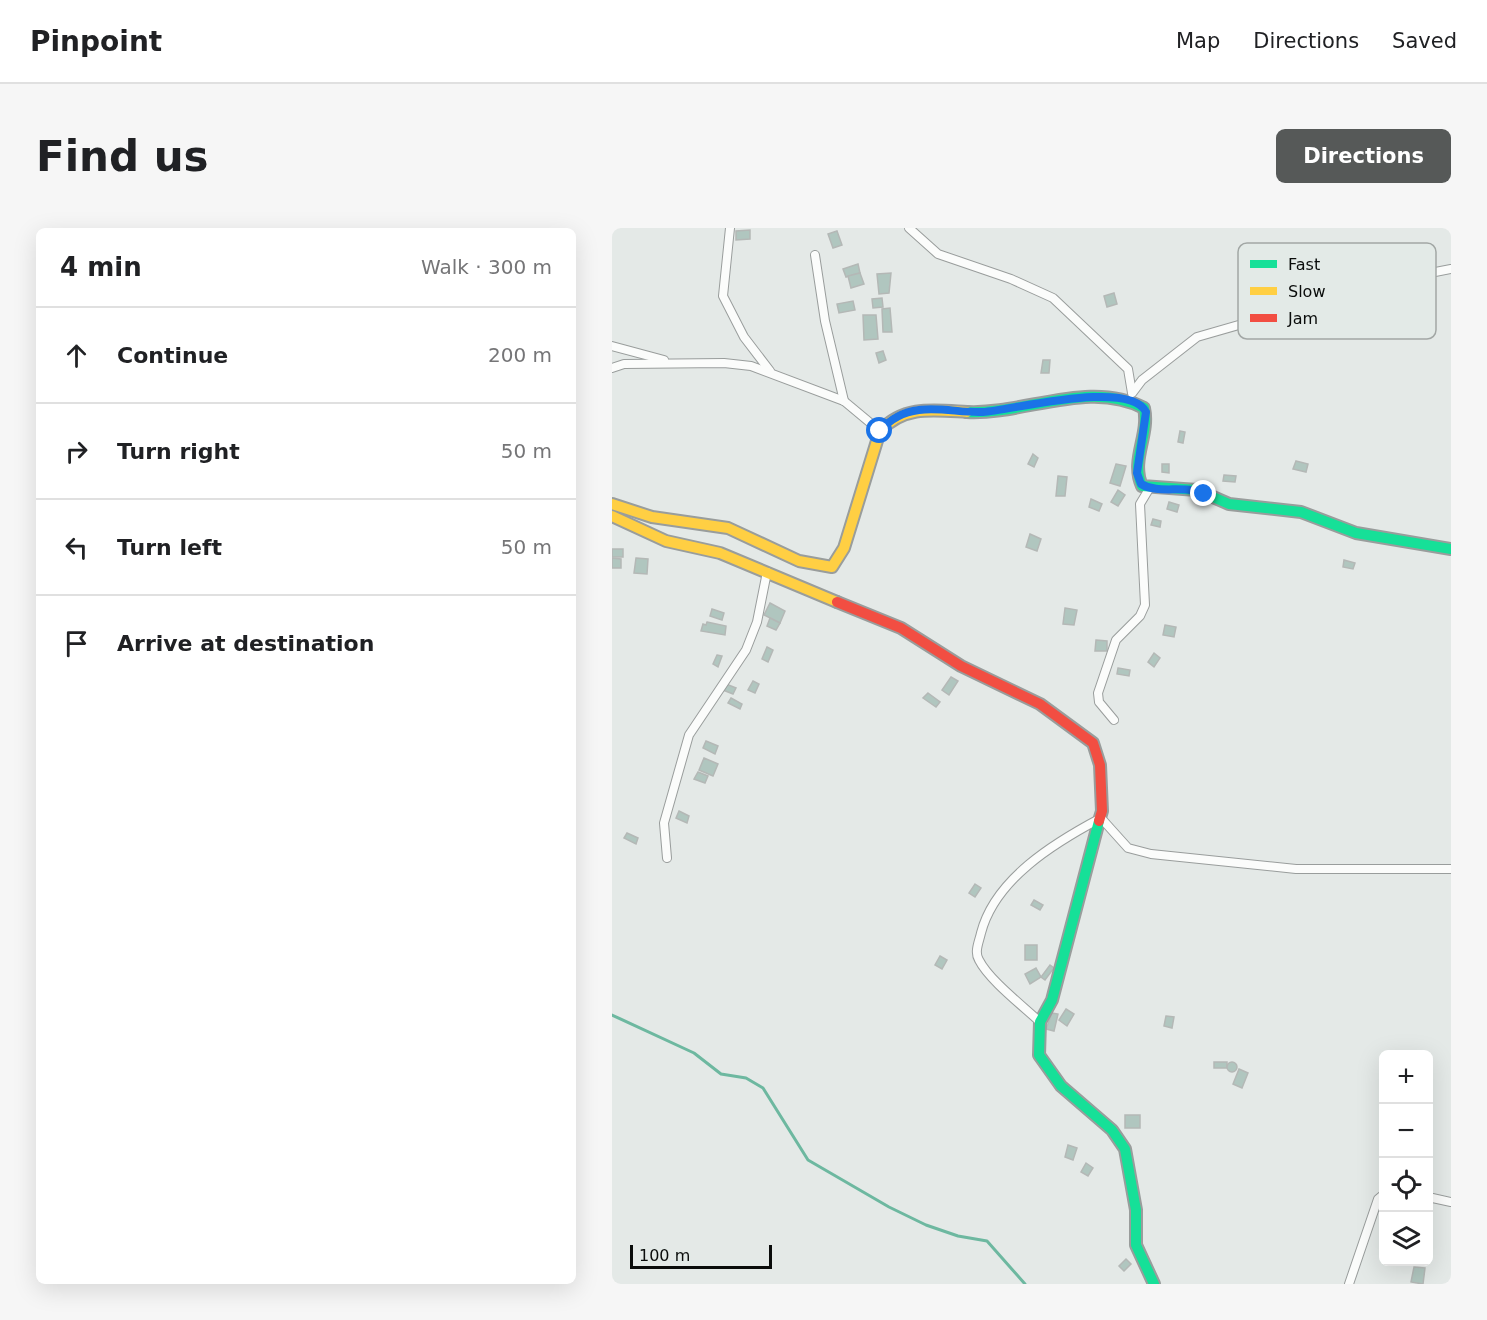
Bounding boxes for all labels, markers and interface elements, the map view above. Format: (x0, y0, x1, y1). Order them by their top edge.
text: Pinpoint (30, 25, 162, 58)
text: Map (1176, 29, 1220, 53)
text: Directions (1253, 29, 1359, 53)
text: Saved (1392, 29, 1457, 53)
button: Directions (1276, 129, 1451, 183)
text: Find us (36, 132, 209, 181)
legend (1238, 243, 1436, 339)
text: 4 min (60, 252, 142, 282)
text: Walk · 300 m (421, 255, 552, 279)
text: Fast (1288, 255, 1320, 274)
text: Slow (1288, 282, 1325, 301)
text: Jam (1287, 309, 1318, 328)
icon: ahead (60, 339, 93, 372)
text: Continue (117, 343, 228, 368)
text: 200 m (488, 343, 552, 367)
route start (866, 417, 892, 443)
icon: right (60, 435, 93, 468)
text: Turn right (117, 439, 240, 464)
text: 50 m (501, 439, 552, 463)
route end (1190, 480, 1216, 506)
icon: left (60, 531, 93, 564)
text: Turn left (117, 535, 222, 560)
text: 50 m (501, 535, 552, 559)
icon: arrive (60, 627, 93, 660)
text: Arrive at destination (117, 631, 374, 656)
map controls (1379, 1050, 1433, 1266)
button: + (1379, 1050, 1433, 1104)
button: − (1379, 1104, 1433, 1158)
button: locate (1379, 1158, 1433, 1212)
button: layers (1379, 1212, 1433, 1266)
scale bar (630, 1242, 772, 1270)
text: 100 m (639, 1246, 690, 1265)

